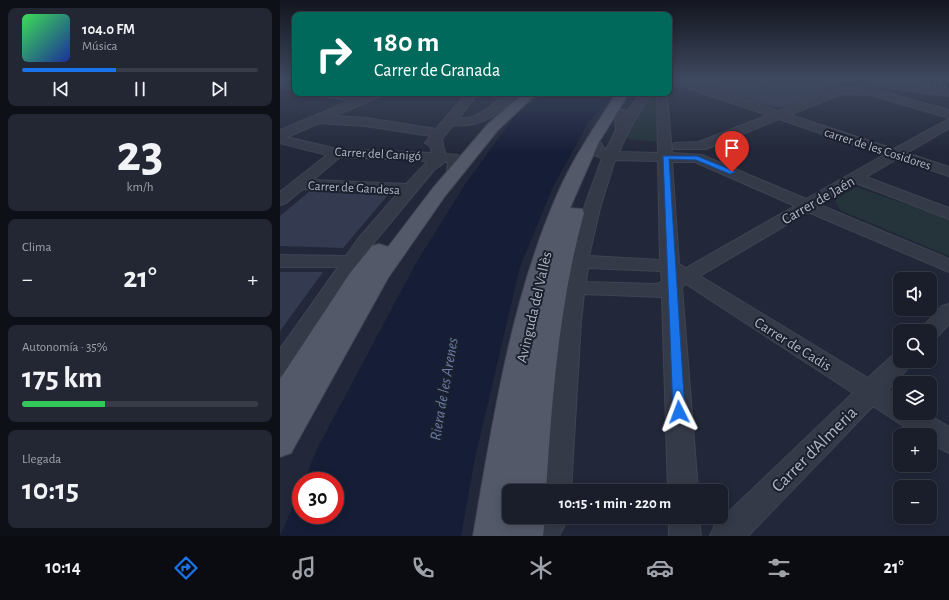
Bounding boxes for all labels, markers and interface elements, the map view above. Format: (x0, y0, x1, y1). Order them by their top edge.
text: 104.0 FM (82, 22, 135, 37)
icon: right (308, 28, 360, 80)
text: 180 m (374, 29, 439, 57)
text: Música (82, 40, 117, 53)
text: Carrer de Granada (374, 62, 500, 80)
icon: previous (50, 78, 72, 100)
icon: pause (129, 78, 151, 100)
icon: next (208, 78, 230, 100)
street label: carrer de les Cosidores (823, 126, 933, 173)
text: 23 (117, 128, 163, 180)
pin (715, 131, 749, 172)
icon: arrive (721, 137, 743, 159)
street label: Carrer del Canigó (334, 146, 422, 163)
street label: Carrer de Jaén (779, 174, 857, 227)
street label: Carrer de Gandesa (308, 180, 400, 197)
text: km/h (127, 181, 153, 194)
text: Clima (22, 241, 52, 254)
street label: Avinguda del Vallès (514, 250, 555, 364)
text: 21° (123, 263, 157, 293)
text: − (22, 268, 33, 290)
text: + (247, 268, 258, 290)
map controls (893, 272, 937, 524)
button: sound (893, 272, 937, 316)
street label: Carrer de Cadis (752, 315, 834, 374)
button: search (893, 324, 937, 368)
water label: Riera de les Arenes (427, 337, 461, 442)
text: Autonomía · 35% (22, 341, 107, 354)
text: 175 km (22, 363, 102, 393)
button: layers (893, 376, 937, 420)
position arrow (658, 391, 700, 433)
street label: Carrer d'Almeria (769, 404, 861, 496)
button: + (893, 428, 937, 472)
text: Llegada (22, 453, 61, 466)
speed limit sign: 30 (292, 472, 344, 524)
text: 10:15 (22, 475, 79, 505)
button: − (893, 480, 937, 524)
text: 10:15 · 1 min · 220 m (559, 496, 671, 511)
icon: directions (172, 554, 200, 582)
icon: music (290, 554, 318, 582)
icon: phone (409, 554, 437, 582)
icon: climate (527, 554, 555, 582)
icon: car (646, 554, 674, 582)
icon: filters (765, 554, 793, 582)
text: 10:14 (45, 559, 81, 577)
text: 21° (883, 559, 904, 577)

